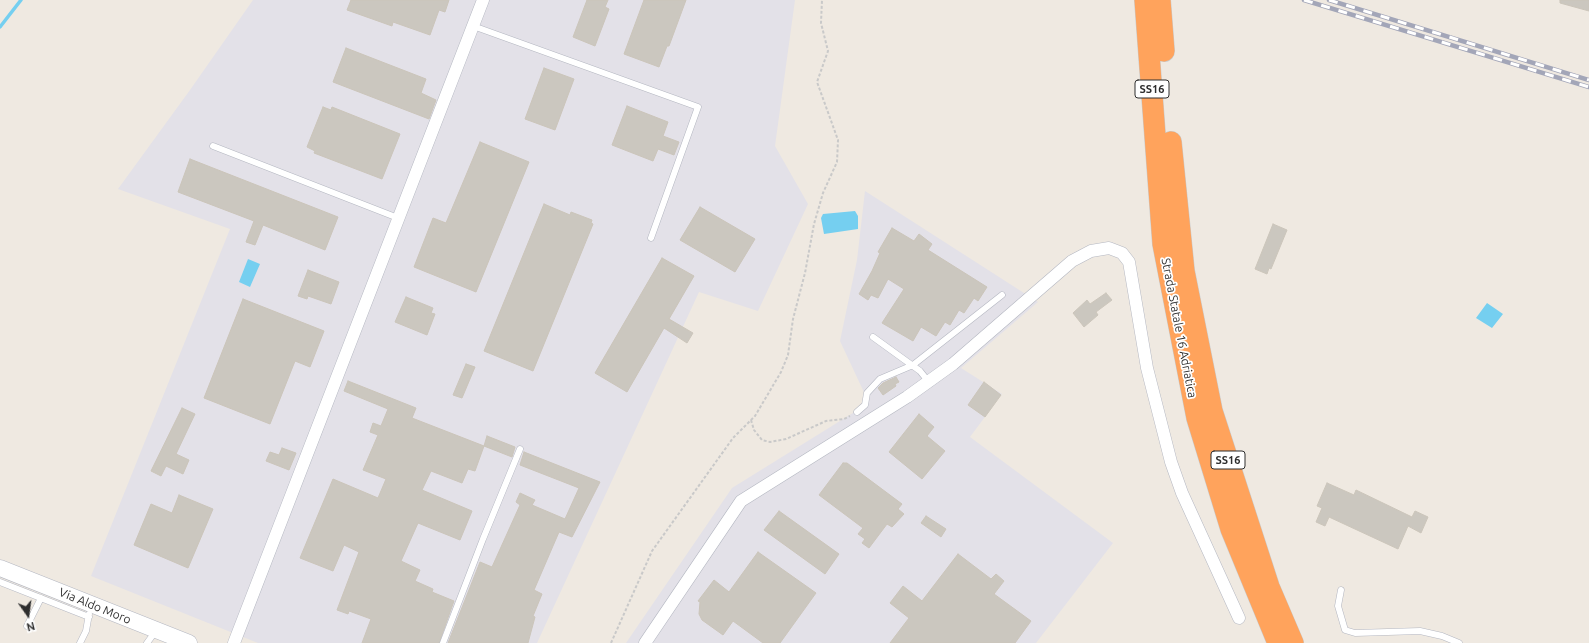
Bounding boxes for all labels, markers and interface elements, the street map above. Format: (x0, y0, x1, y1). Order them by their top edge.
road number: SS16 (1135, 80, 1169, 98)
street label: Strada Statale 16 Adriatica (1158, 257, 1200, 399)
road number: SS16 (1211, 451, 1245, 469)
street label: Via Aldo Moro (57, 585, 133, 627)
north arrow (8, 595, 48, 635)
text: N (25, 620, 36, 633)

